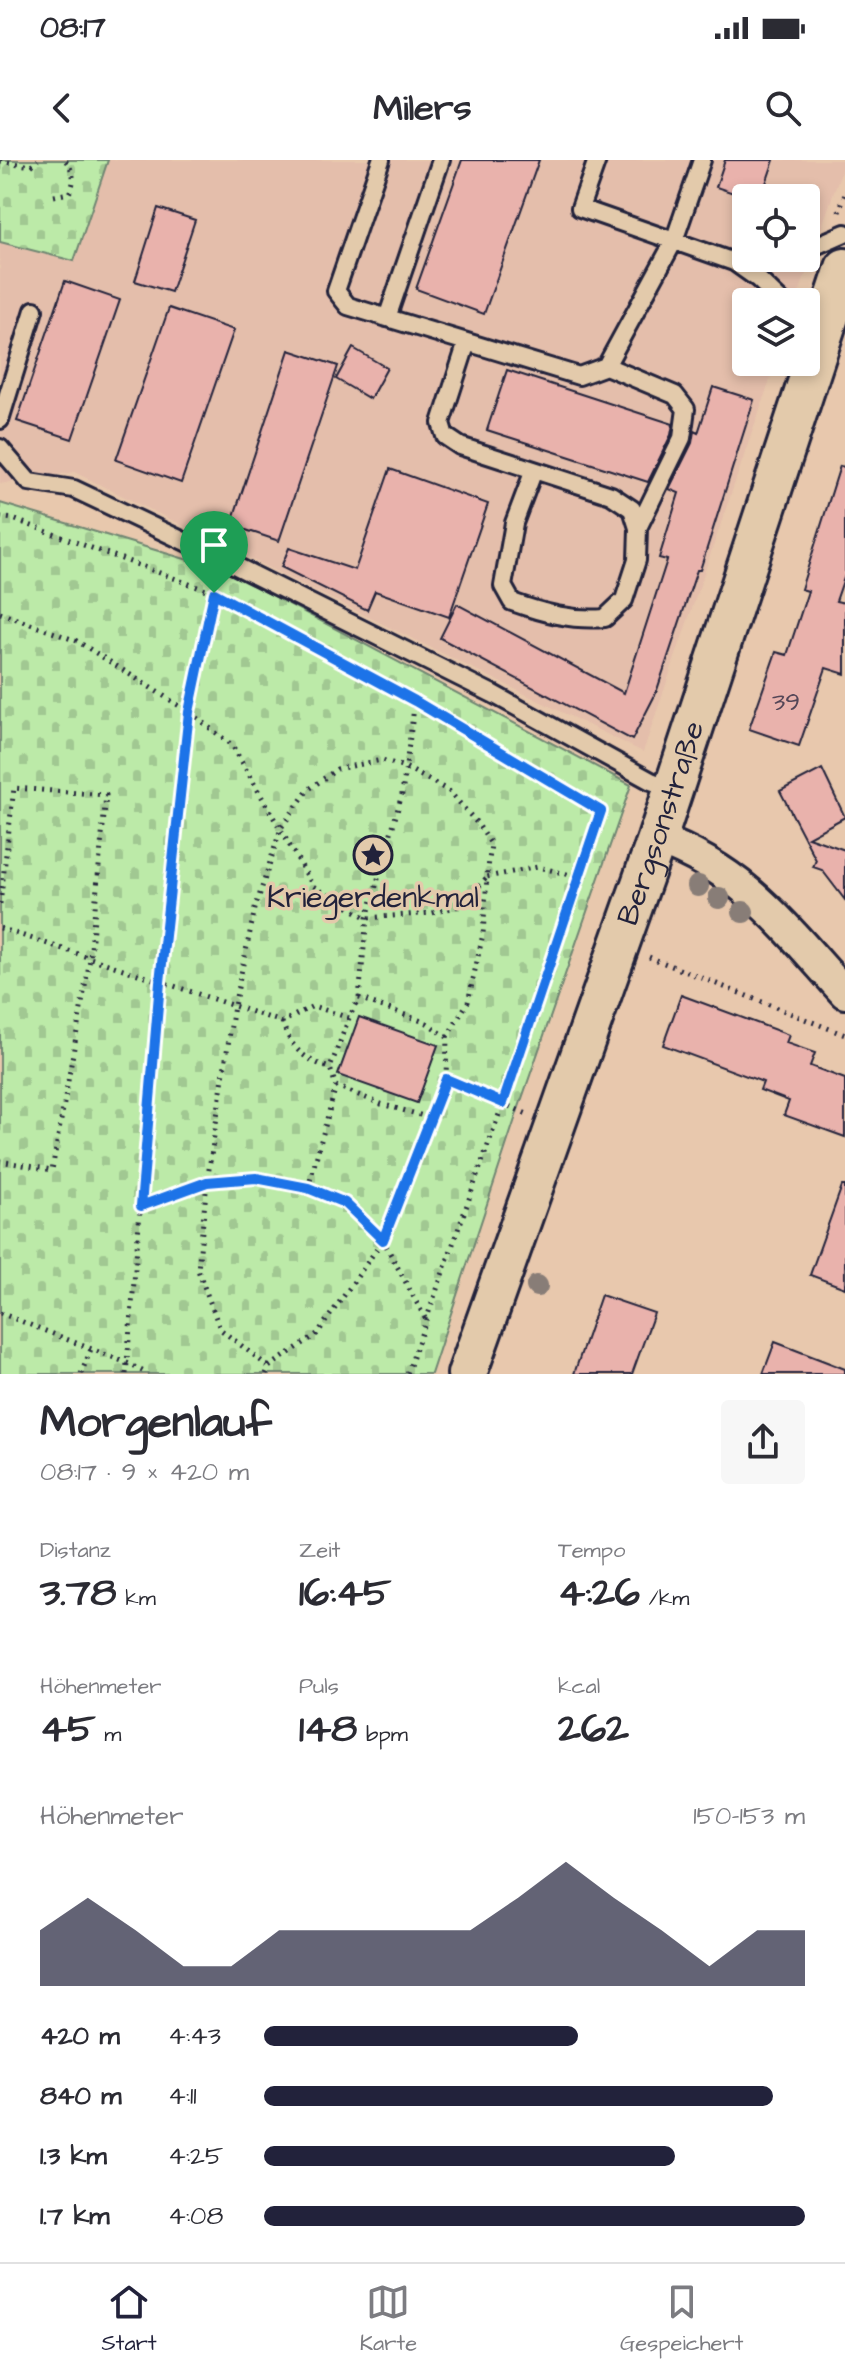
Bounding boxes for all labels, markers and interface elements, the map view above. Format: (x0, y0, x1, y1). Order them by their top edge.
text: 08:17 (40, 7, 106, 49)
text: Milers (373, 83, 472, 134)
icon: back (40, 86, 84, 130)
icon: search (761, 86, 805, 130)
map controls (732, 184, 820, 376)
button: locate (732, 184, 820, 272)
button: layers (732, 288, 820, 376)
pin (180, 511, 248, 593)
icon: arrive (192, 523, 236, 567)
house number: 39 (772, 684, 800, 720)
street label: Bergsonstraße (607, 716, 715, 931)
place icon: Kriegerdenkmal (352, 834, 394, 876)
place label: Kriegerdenkmal (267, 877, 479, 920)
text: Morgenlauf (40, 1393, 272, 1454)
button: share (721, 1400, 805, 1484)
text: 08:17 · 9 × 420 m (40, 1454, 249, 1490)
text: Distanz (40, 1535, 111, 1566)
text: Zeit (299, 1535, 340, 1566)
text: Tempo (558, 1535, 625, 1566)
text: 3.78 (40, 1566, 117, 1621)
text: 16:45 (299, 1566, 391, 1621)
text: 4:26 (558, 1566, 640, 1621)
text: km (117, 1583, 156, 1614)
text: /km (640, 1583, 689, 1614)
text: Höhenmeter (40, 1671, 161, 1702)
text: Puls (299, 1671, 339, 1702)
text: kcal (558, 1671, 600, 1702)
text: 45 (40, 1702, 96, 1757)
text: 148 (299, 1702, 357, 1757)
text: 262 (558, 1702, 629, 1757)
text: m (96, 1719, 121, 1750)
text: bpm (357, 1719, 408, 1750)
text: Höhenmeter (40, 1798, 184, 1834)
text: 150–153 m (693, 1798, 805, 1834)
text: 420 m (40, 2018, 120, 2054)
text: 4:43 (168, 2018, 221, 2054)
text: 840 m (40, 2078, 122, 2114)
text: 4:11 (168, 2078, 197, 2114)
text: 1.3 km (40, 2138, 107, 2174)
text: 4:25 (168, 2138, 223, 2174)
text: 1.7 km (40, 2198, 110, 2234)
text: 4:08 (168, 2198, 223, 2234)
tab: Start (101, 2280, 157, 2359)
tab: Karte (360, 2280, 417, 2359)
tab: Gespeichert (620, 2280, 744, 2359)

